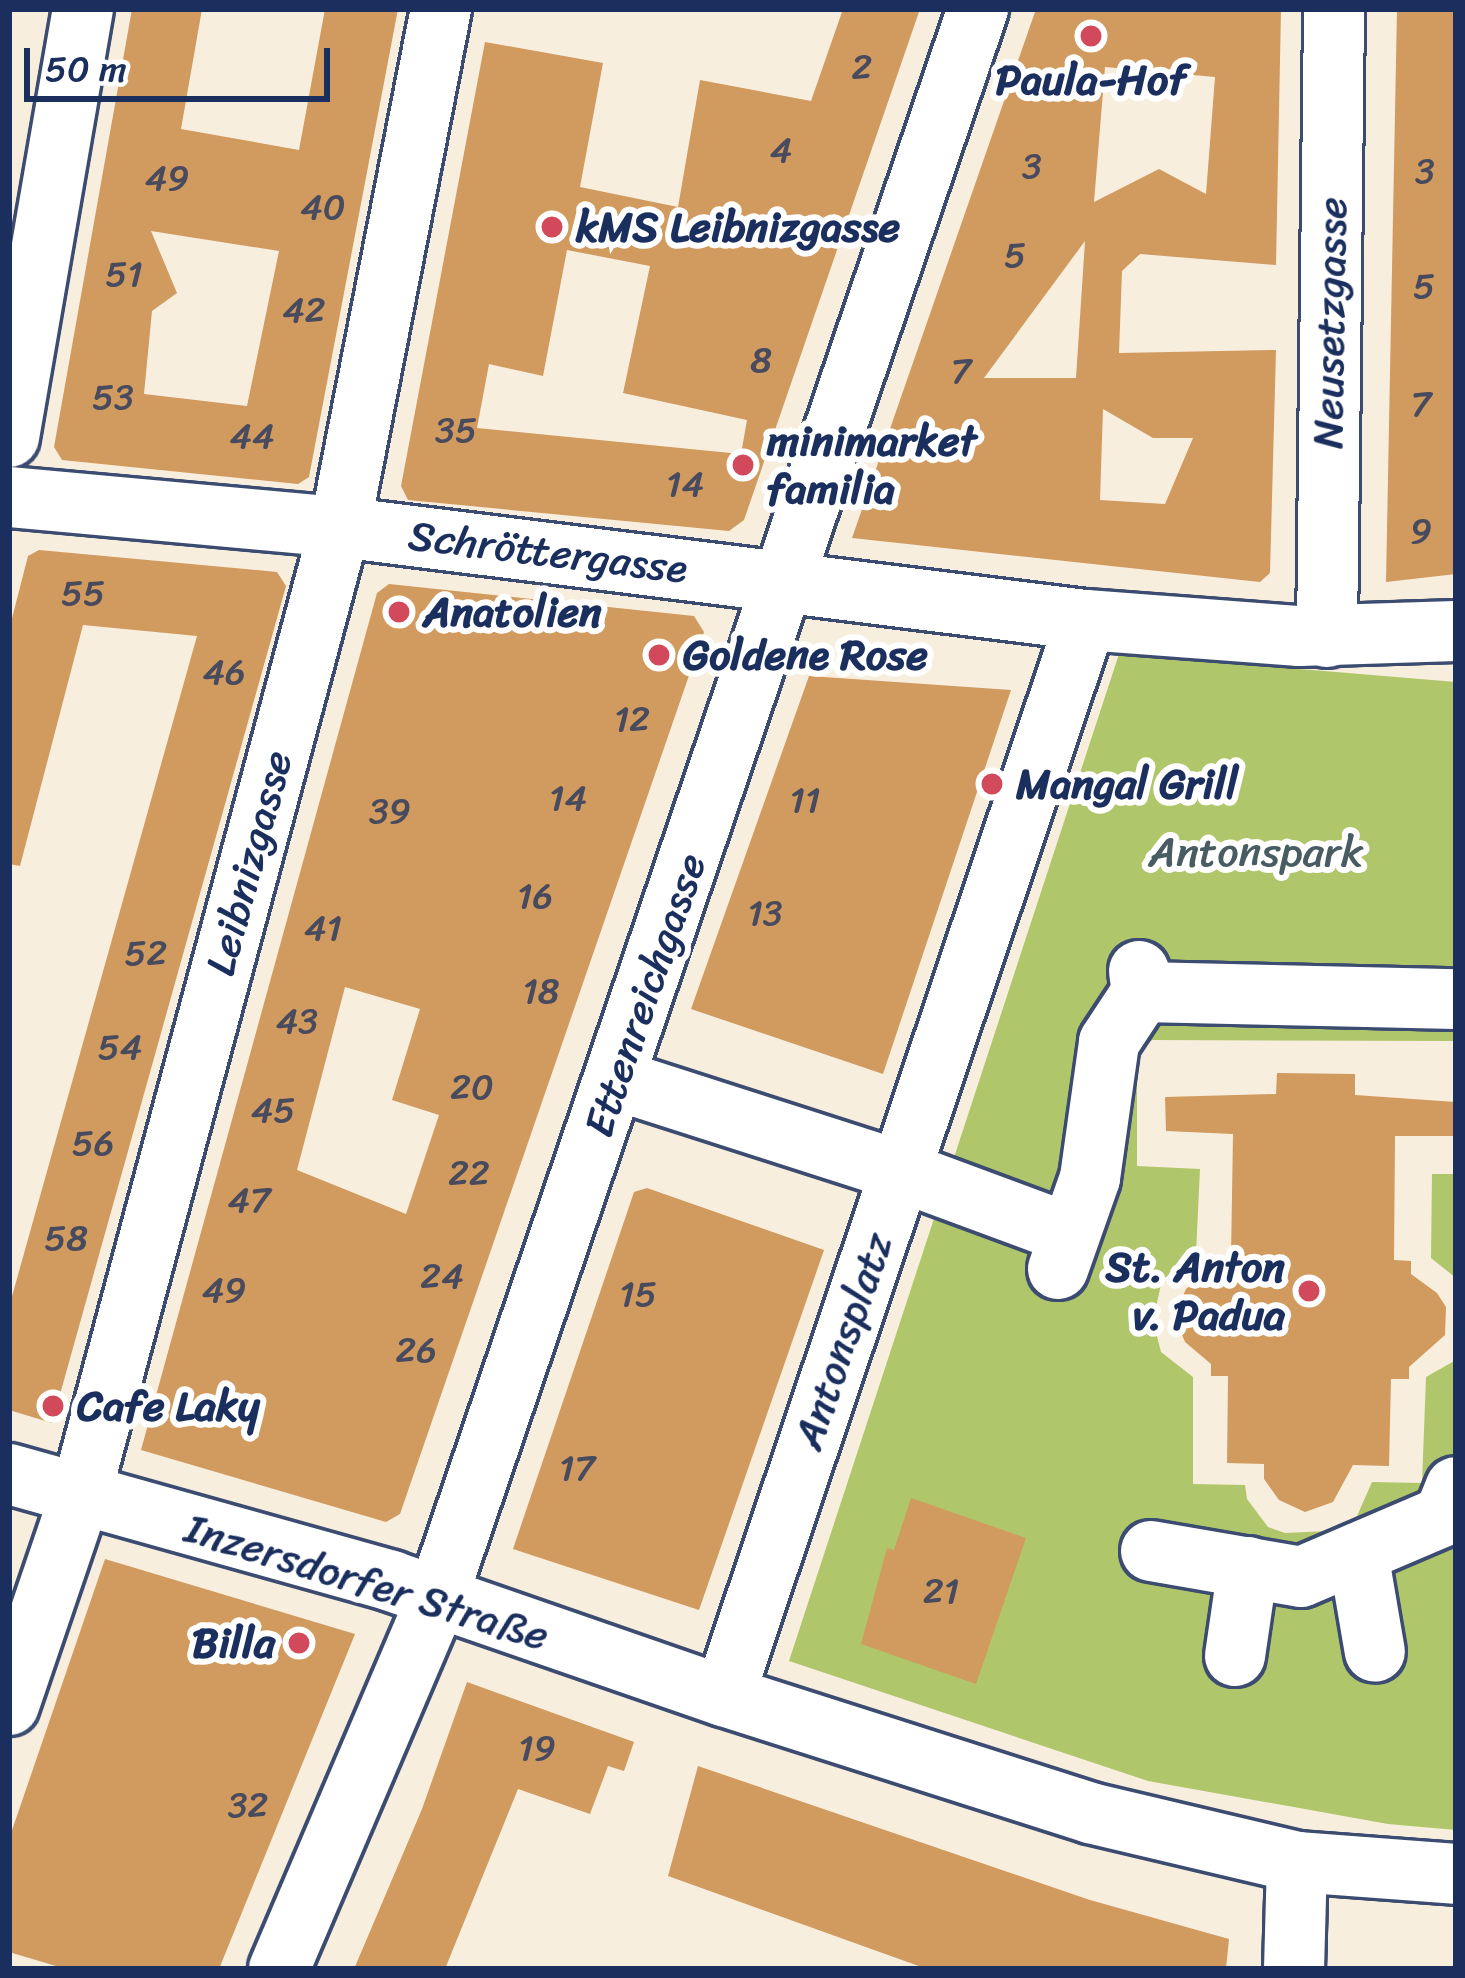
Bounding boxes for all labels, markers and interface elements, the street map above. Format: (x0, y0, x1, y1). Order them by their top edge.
marker: Paula-Hof (1078, 23, 1104, 49)
scale bar (30, 24, 336, 98)
text: 50 m (45, 37, 127, 101)
house number: 2 (852, 46, 872, 90)
place label: Paula-Hof (996, 55, 1186, 105)
house number: 4 (770, 129, 792, 173)
house number: 3 (1022, 145, 1042, 189)
house number: 3 (1415, 150, 1435, 194)
house number: 49 (145, 157, 189, 201)
house number: 40 (300, 186, 346, 230)
street label: Neusetzgasse (1303, 197, 1357, 449)
place label: kMS Leibnizgasse (576, 202, 900, 252)
marker: kMS Leibnizgasse (539, 214, 565, 240)
house number: 5 (1004, 234, 1026, 278)
house number: 51 (105, 253, 143, 297)
house number: 5 (1413, 265, 1435, 309)
house number: 42 (282, 289, 326, 333)
house number: 8 (750, 339, 772, 383)
house number: 7 (951, 350, 971, 394)
house number: 53 (92, 376, 134, 420)
house number: 7 (1411, 383, 1431, 427)
house number: 35 (435, 409, 477, 453)
house number: 44 (230, 415, 274, 459)
place label: minimarket familia (767, 416, 976, 514)
marker: minimarket familia (730, 452, 756, 478)
house number: 14 (666, 463, 704, 507)
street label: Schröttergasse (406, 510, 690, 594)
house number: 9 (1410, 510, 1432, 554)
house number: 55 (61, 572, 105, 616)
place label: Anatolien (423, 587, 602, 637)
marker: Anatolien (386, 599, 412, 625)
place label: Goldene Rose (683, 630, 928, 680)
marker: Goldene Rose (646, 642, 672, 668)
house number: 46 (203, 651, 245, 695)
house number: 12 (614, 698, 650, 742)
street label: Leibnizgasse (195, 745, 303, 981)
place label: Mangal Grill (1016, 759, 1238, 809)
marker: Mangal Grill (979, 771, 1005, 797)
house number: 14 (549, 777, 587, 821)
house number: 11 (790, 779, 820, 823)
house number: 39 (369, 790, 411, 834)
park label: Antonspark (1149, 827, 1363, 877)
street label: Ettenreichgasse (573, 847, 717, 1143)
house number: 16 (517, 875, 553, 919)
house number: 13 (747, 892, 783, 936)
house number: 41 (304, 907, 342, 951)
house number: 52 (125, 932, 167, 976)
house number: 18 (522, 970, 560, 1014)
house number: 43 (276, 1000, 318, 1044)
house number: 54 (98, 1026, 142, 1070)
house number: 20 (450, 1066, 494, 1110)
house number: 45 (251, 1089, 295, 1133)
house number: 56 (72, 1122, 114, 1166)
house number: 22 (448, 1152, 490, 1196)
house number: 47 (227, 1179, 271, 1223)
house number: 58 (44, 1217, 88, 1261)
street label: Antonsplatz (782, 1226, 904, 1456)
place label: St. Anton v. Padua (1104, 1242, 1285, 1340)
house number: 24 (420, 1255, 464, 1299)
house number: 49 (202, 1269, 246, 1313)
house number: 15 (619, 1273, 657, 1317)
marker: St. Anton v. Padua (1296, 1278, 1322, 1304)
house number: 26 (395, 1329, 437, 1373)
place label: Cafe Laky (77, 1381, 260, 1431)
marker: Cafe Laky (40, 1393, 66, 1419)
house number: 17 (559, 1447, 595, 1491)
street label: Inzersdorfer Straße (179, 1503, 555, 1661)
house number: 21 (923, 1570, 959, 1614)
place label: Billa (192, 1618, 275, 1668)
marker: Billa (286, 1630, 312, 1656)
house number: 19 (518, 1727, 556, 1771)
house number: 32 (228, 1784, 268, 1828)

